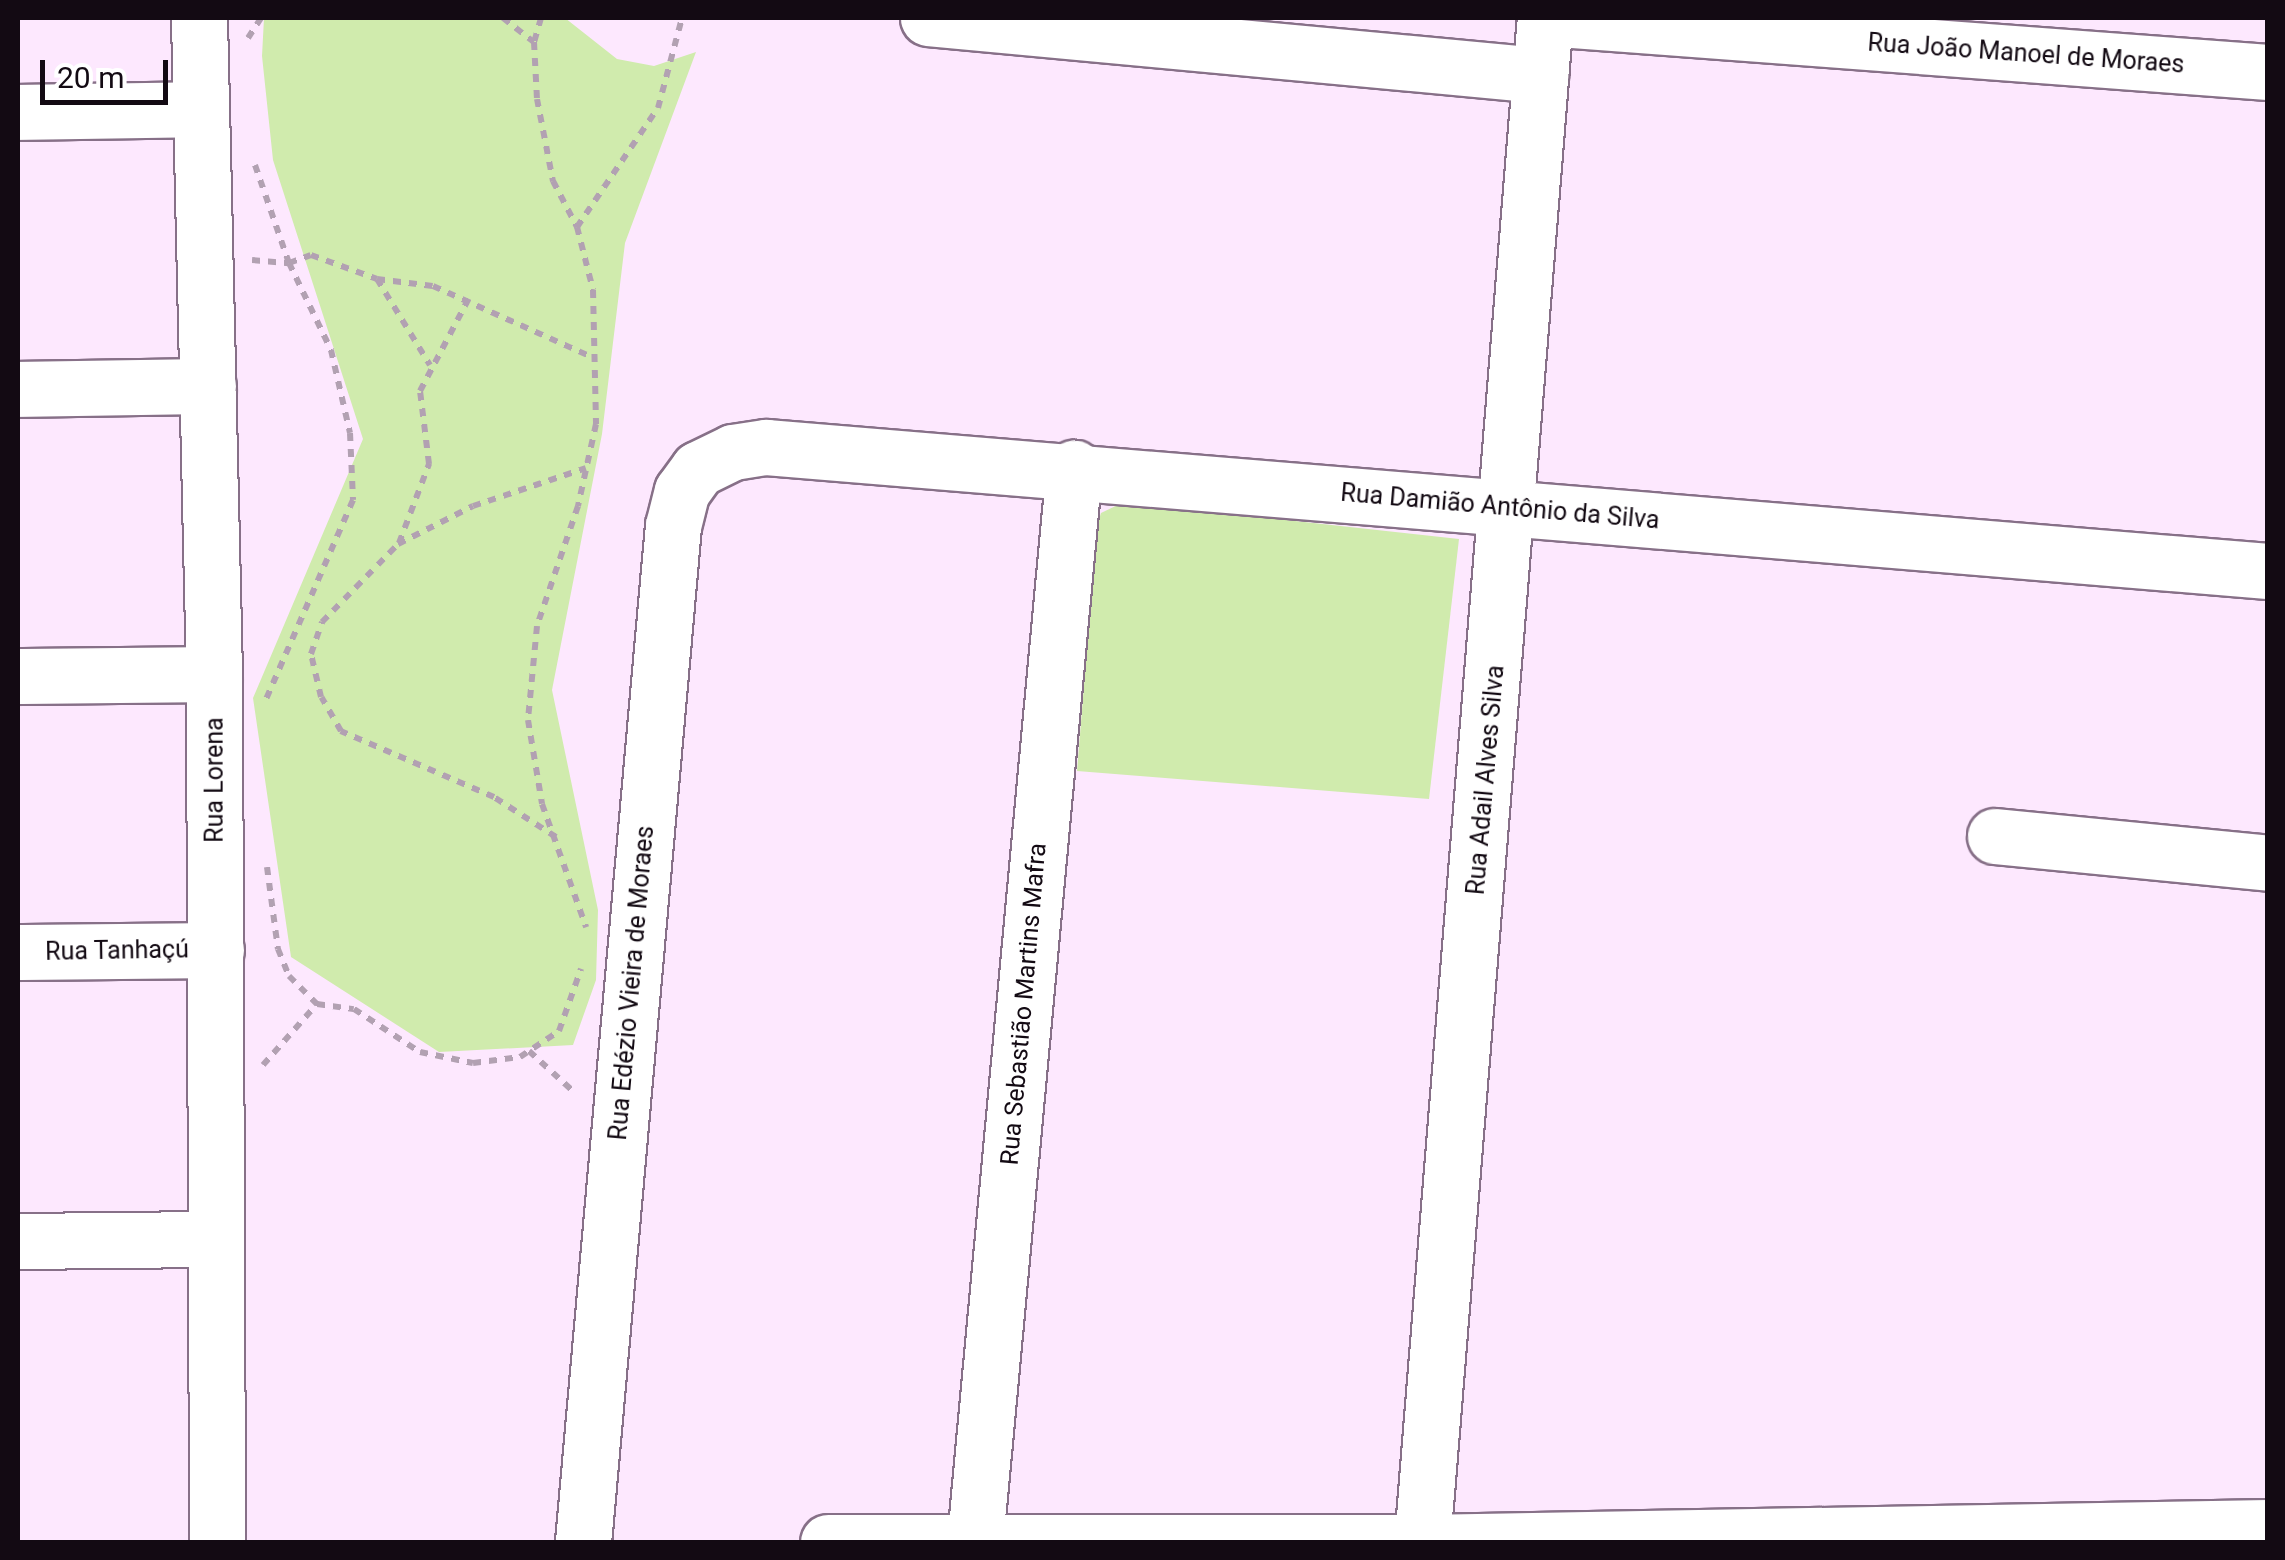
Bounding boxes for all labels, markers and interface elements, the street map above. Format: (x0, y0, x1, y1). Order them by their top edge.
street label: Rua João Manoel de Moraes (1867, 28, 2185, 80)
scale bar (45, 40, 172, 102)
text: 20 m (57, 60, 124, 95)
street label: Rua Damião Antônio da Silva (1339, 478, 1661, 536)
street label: Rua Adail Alves Silva (1461, 664, 1511, 896)
street label: Rua Lorena (200, 717, 230, 843)
street label: Rua Edézio Vieira de Moraes (603, 824, 661, 1142)
street label: Rua Sebastião Martins Mafra (995, 842, 1053, 1166)
street label: Rua Tanhaçú (45, 935, 189, 967)

